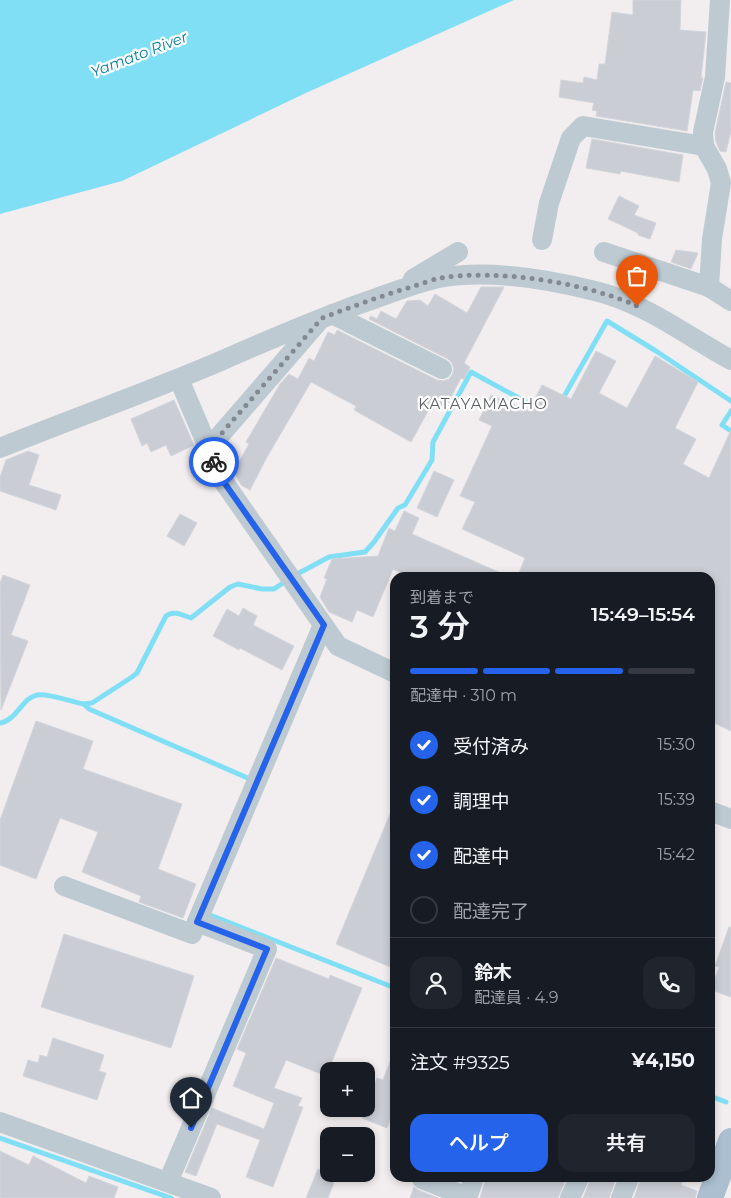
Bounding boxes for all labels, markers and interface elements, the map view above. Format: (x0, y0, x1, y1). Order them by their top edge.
water label: Yamato River (88, 26, 191, 81)
pin (616, 255, 658, 306)
icon: bag (623, 262, 651, 290)
district label: KATAYAMACHO (418, 394, 548, 413)
courier (189, 437, 239, 487)
icon: bike (200, 448, 228, 476)
text: 到着まで (410, 588, 474, 607)
text: 15:49–15:54 (591, 603, 695, 626)
text: 3 分 (410, 607, 469, 646)
text: 配達中 · 310 m (410, 686, 517, 705)
icon: check (410, 731, 438, 759)
text: 受付済み (453, 735, 529, 758)
text: 15:30 (657, 735, 695, 754)
icon: check (410, 786, 438, 814)
text: 調理中 (453, 790, 510, 813)
text: 15:39 (658, 790, 695, 809)
icon: check (410, 841, 438, 869)
text: 配達中 (453, 845, 510, 868)
text: 15:42 (657, 845, 695, 864)
text: 配達完了 (453, 900, 529, 923)
button: person (410, 957, 462, 1009)
button: phone (643, 957, 695, 1009)
text: 鈴木 (474, 961, 512, 984)
text: 配達員 · 4.9 (474, 988, 558, 1007)
text: ¥4,150 (631, 1049, 695, 1072)
text: 注文 #9325 (410, 1051, 510, 1074)
map controls (320, 1062, 375, 1182)
button: + (320, 1062, 375, 1117)
pin (170, 1077, 212, 1128)
icon: home (177, 1084, 205, 1112)
button: ヘルプ (410, 1114, 548, 1172)
button: 共有 (558, 1114, 695, 1172)
button: − (320, 1127, 375, 1182)

